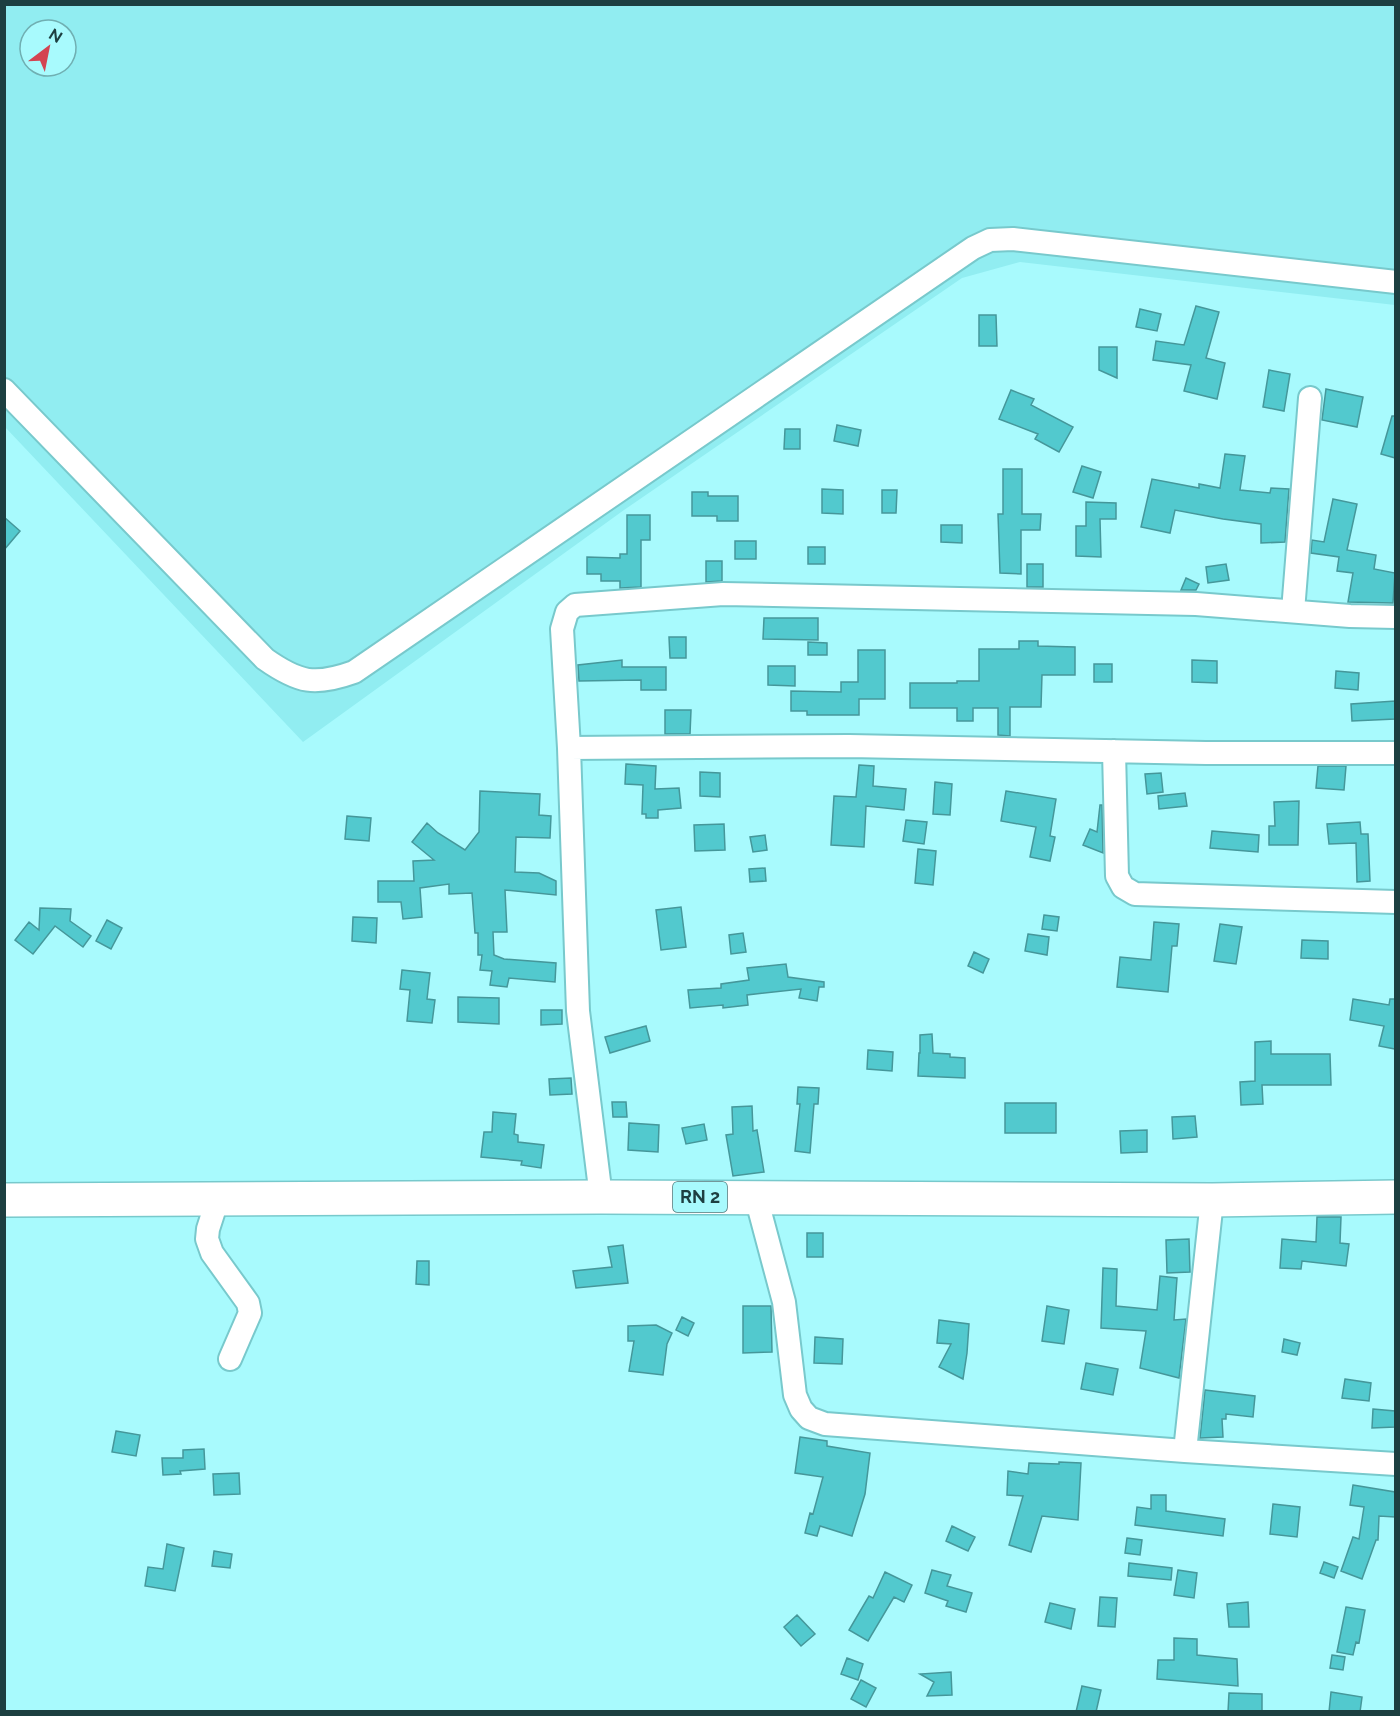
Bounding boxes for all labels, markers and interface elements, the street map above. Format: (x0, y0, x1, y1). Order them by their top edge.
north arrow (18, 18, 78, 78)
text: N (45, 24, 66, 47)
road number: RN 2 (673, 1182, 727, 1212)

